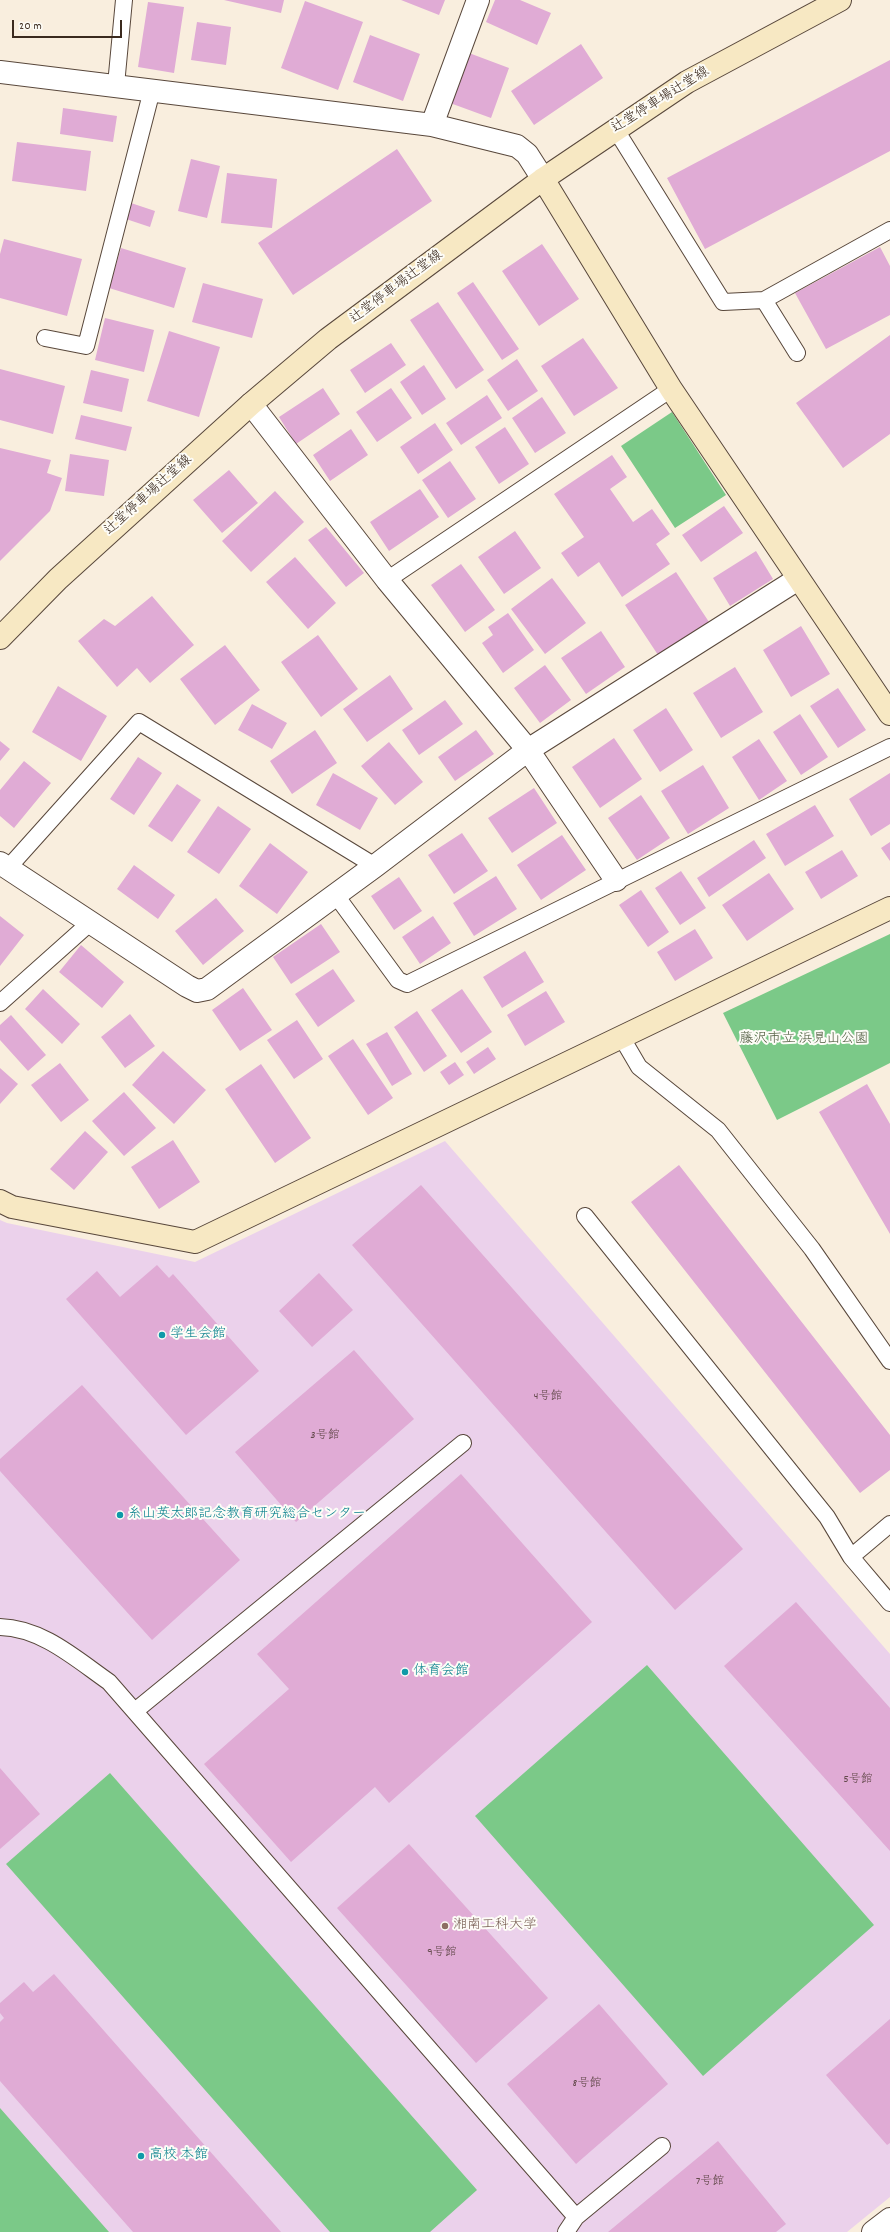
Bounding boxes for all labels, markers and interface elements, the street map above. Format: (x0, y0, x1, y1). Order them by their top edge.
scale bar (14, 12, 124, 38)
text: 20 m (19, 18, 42, 35)
street label: 辻堂停車場辻堂線 (609, 64, 713, 138)
street label: 辻堂停車場辻堂線 (347, 248, 447, 328)
street label: 辻堂停車場辻堂線 (102, 452, 196, 540)
park label: 藤沢市立 浜見山公園 (739, 1032, 869, 1048)
place label: 学生会館 (170, 1327, 226, 1343)
marker: 学生会館 (157, 1330, 167, 1340)
house number: 4号館 (534, 1390, 562, 1404)
house number: 3号館 (310, 1429, 340, 1443)
place label: 糸山英太郎記念教育研究総合センター (128, 1507, 366, 1523)
marker: 糸山英太郎記念教育研究総合センター (115, 1510, 125, 1520)
place label: 体育会館 (413, 1664, 469, 1680)
marker: 体育会館 (400, 1667, 410, 1677)
house number: 5号館 (843, 1773, 873, 1787)
place label: 湘南工科大学 (453, 1918, 537, 1934)
marker: 湘南工科大学 (440, 1921, 450, 1931)
house number: 9号館 (427, 1946, 457, 1960)
house number: 8号館 (573, 2077, 601, 2091)
place label: 高校 本館 (149, 2148, 208, 2164)
marker: 高校 本館 (136, 2151, 146, 2161)
house number: 7号館 (696, 2175, 724, 2189)

